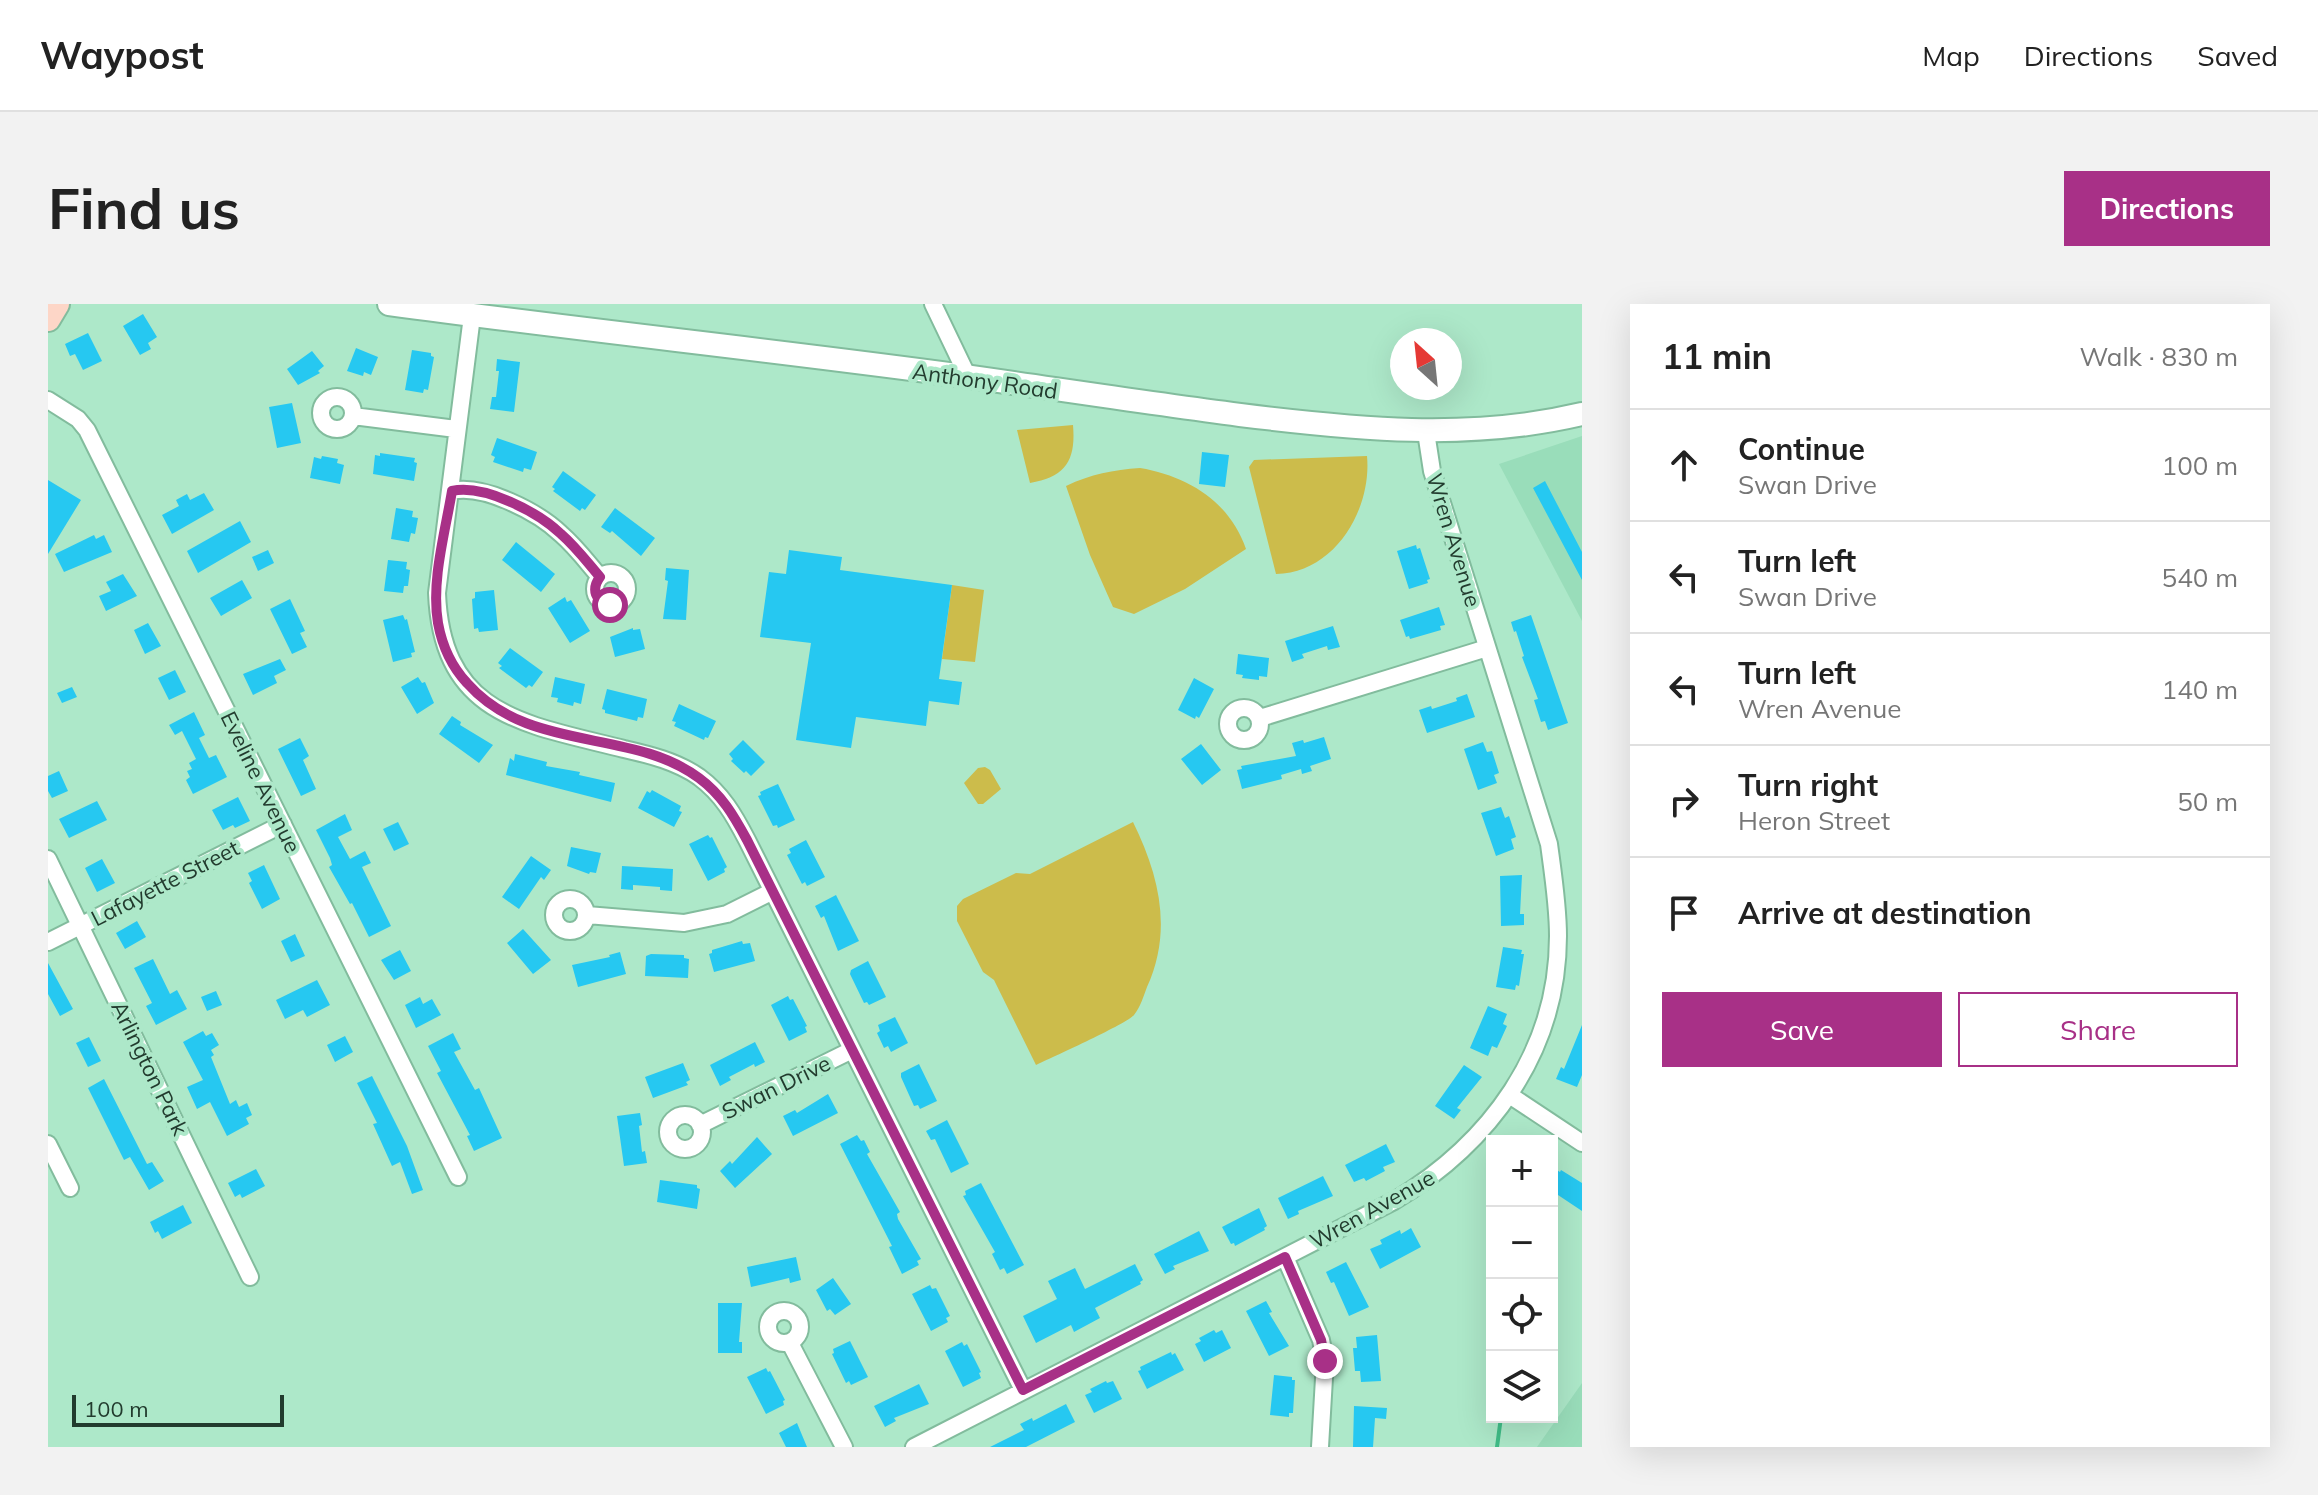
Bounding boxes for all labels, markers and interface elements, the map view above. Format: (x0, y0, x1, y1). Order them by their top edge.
text: Waypost (40, 31, 204, 79)
text: Map (1922, 38, 1980, 73)
text: Directions (2024, 38, 2153, 73)
text: Saved (2197, 38, 2278, 73)
button: Directions (2064, 171, 2270, 246)
text: Find us (48, 173, 240, 243)
north arrow (1390, 328, 1462, 400)
text: 11 min (1662, 335, 1772, 378)
text: Walk · 830 m (2079, 340, 2238, 373)
street label: Anthony Road (911, 357, 1059, 405)
text: Continue (1738, 430, 1865, 468)
icon: ahead (1662, 443, 1706, 487)
text: 100 m (2162, 449, 2238, 482)
text: Swan Drive (1738, 468, 1877, 501)
street label: Wren Avenue (1420, 470, 1488, 610)
text: Turn left (1738, 542, 1856, 580)
icon: left (1662, 555, 1706, 599)
text: 540 m (2162, 561, 2238, 594)
text: Swan Drive (1738, 580, 1877, 613)
route start (592, 587, 628, 623)
text: Turn left (1738, 654, 1856, 692)
icon: left (1662, 667, 1706, 711)
text: 140 m (2162, 673, 2238, 706)
text: Wren Avenue (1738, 692, 1901, 725)
street label: Eveline Avenue (215, 707, 307, 857)
text: Turn right (1738, 766, 1878, 804)
icon: right (1662, 779, 1706, 823)
text: 50 m (2177, 785, 2238, 818)
text: Heron Street (1738, 804, 1890, 837)
street label: Lafayette Street (86, 833, 244, 932)
icon: arrive (1662, 891, 1706, 935)
text: Arrive at destination (1738, 894, 2032, 932)
button: Save (1662, 992, 1942, 1067)
button: Share (1958, 992, 2238, 1067)
street label: Arlington Park (105, 996, 195, 1140)
street label: Swan Drive (717, 1049, 835, 1125)
map controls (1486, 1135, 1558, 1423)
button: + (1486, 1135, 1558, 1207)
street label: Wren Avenue (1305, 1163, 1439, 1255)
button: − (1486, 1207, 1558, 1279)
button: locate (1486, 1279, 1558, 1351)
route end (1307, 1343, 1343, 1379)
button: layers (1486, 1351, 1558, 1423)
scale bar (72, 1391, 284, 1427)
text: 100 m (84, 1395, 149, 1423)

